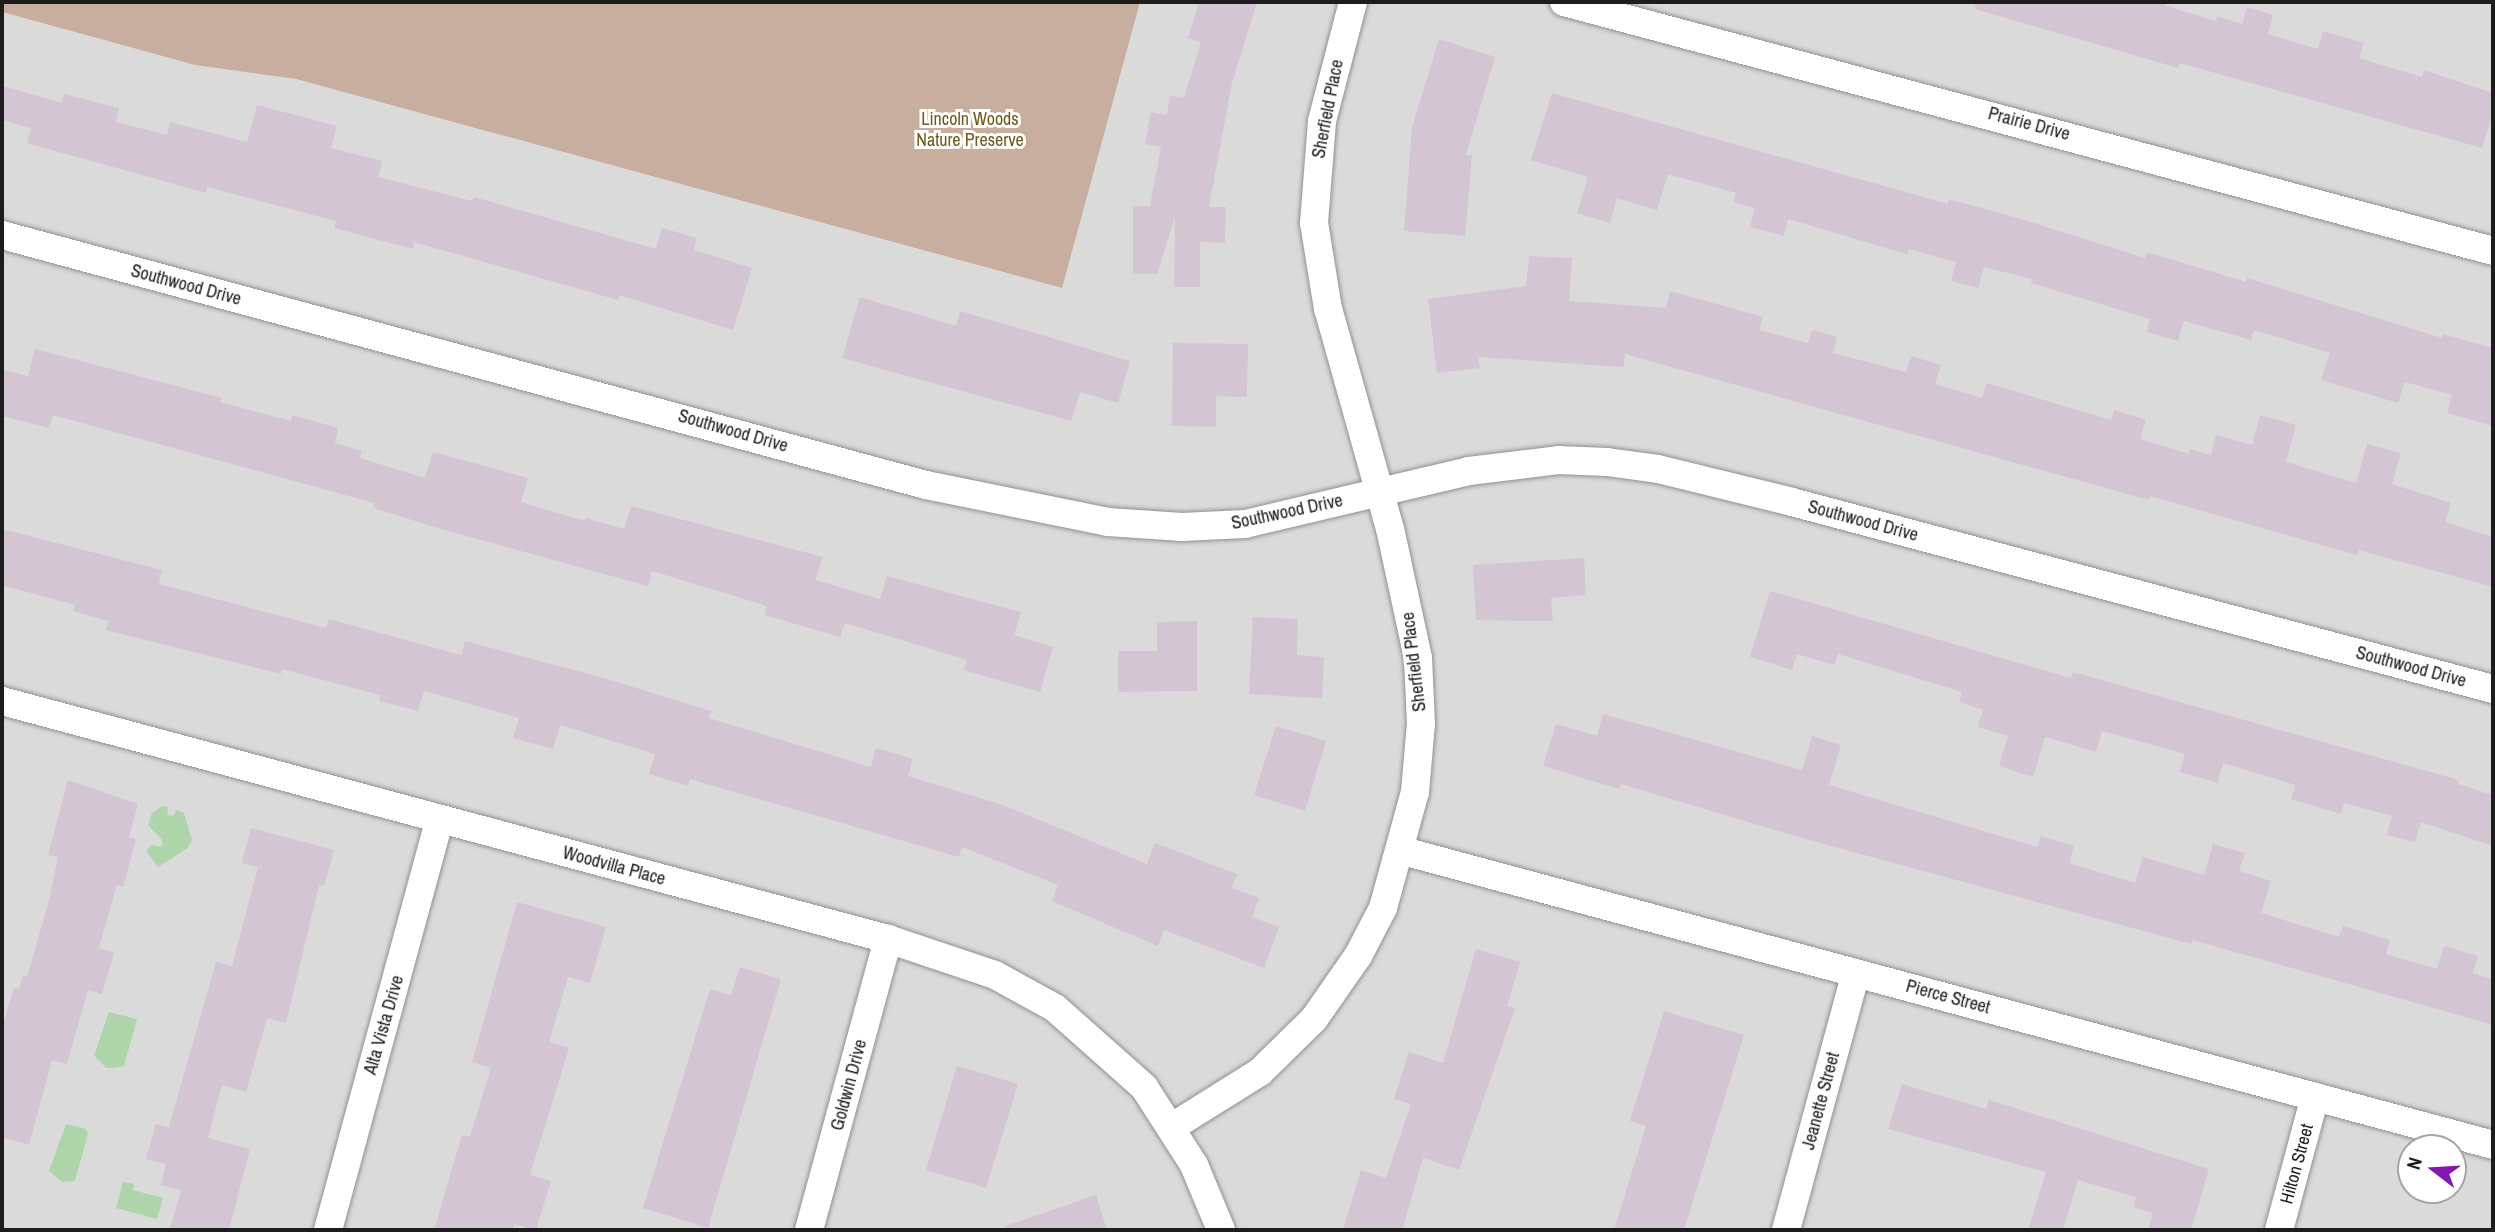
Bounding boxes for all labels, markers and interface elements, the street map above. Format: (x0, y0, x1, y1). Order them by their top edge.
street label: Sherfield Place (1308, 58, 1348, 160)
street label: Prairie Drive (1986, 103, 2072, 145)
park label: Lincoln Woods Nature Preserve (916, 109, 1024, 152)
street label: Southwood Drive (129, 260, 243, 310)
street label: Southwood Drive (676, 405, 790, 457)
street label: Southwood Drive (1229, 490, 1345, 534)
street label: Southwood Drive (1806, 496, 1920, 546)
street label: Sherfield Place (1397, 611, 1431, 713)
street label: Southwood Drive (2354, 642, 2468, 692)
street label: Woodvilla Place (560, 842, 668, 890)
street label: Alta Vista Drive (360, 973, 408, 1077)
street label: Pierce Street (1904, 975, 1992, 1019)
street label: Goldwin Drive (826, 1037, 872, 1133)
street label: Jeanette Street (1798, 1050, 1844, 1152)
street label: Hilton Street (2276, 1122, 2318, 1206)
north arrow (2397, 1134, 2467, 1204)
text: N (2400, 1154, 2428, 1173)

